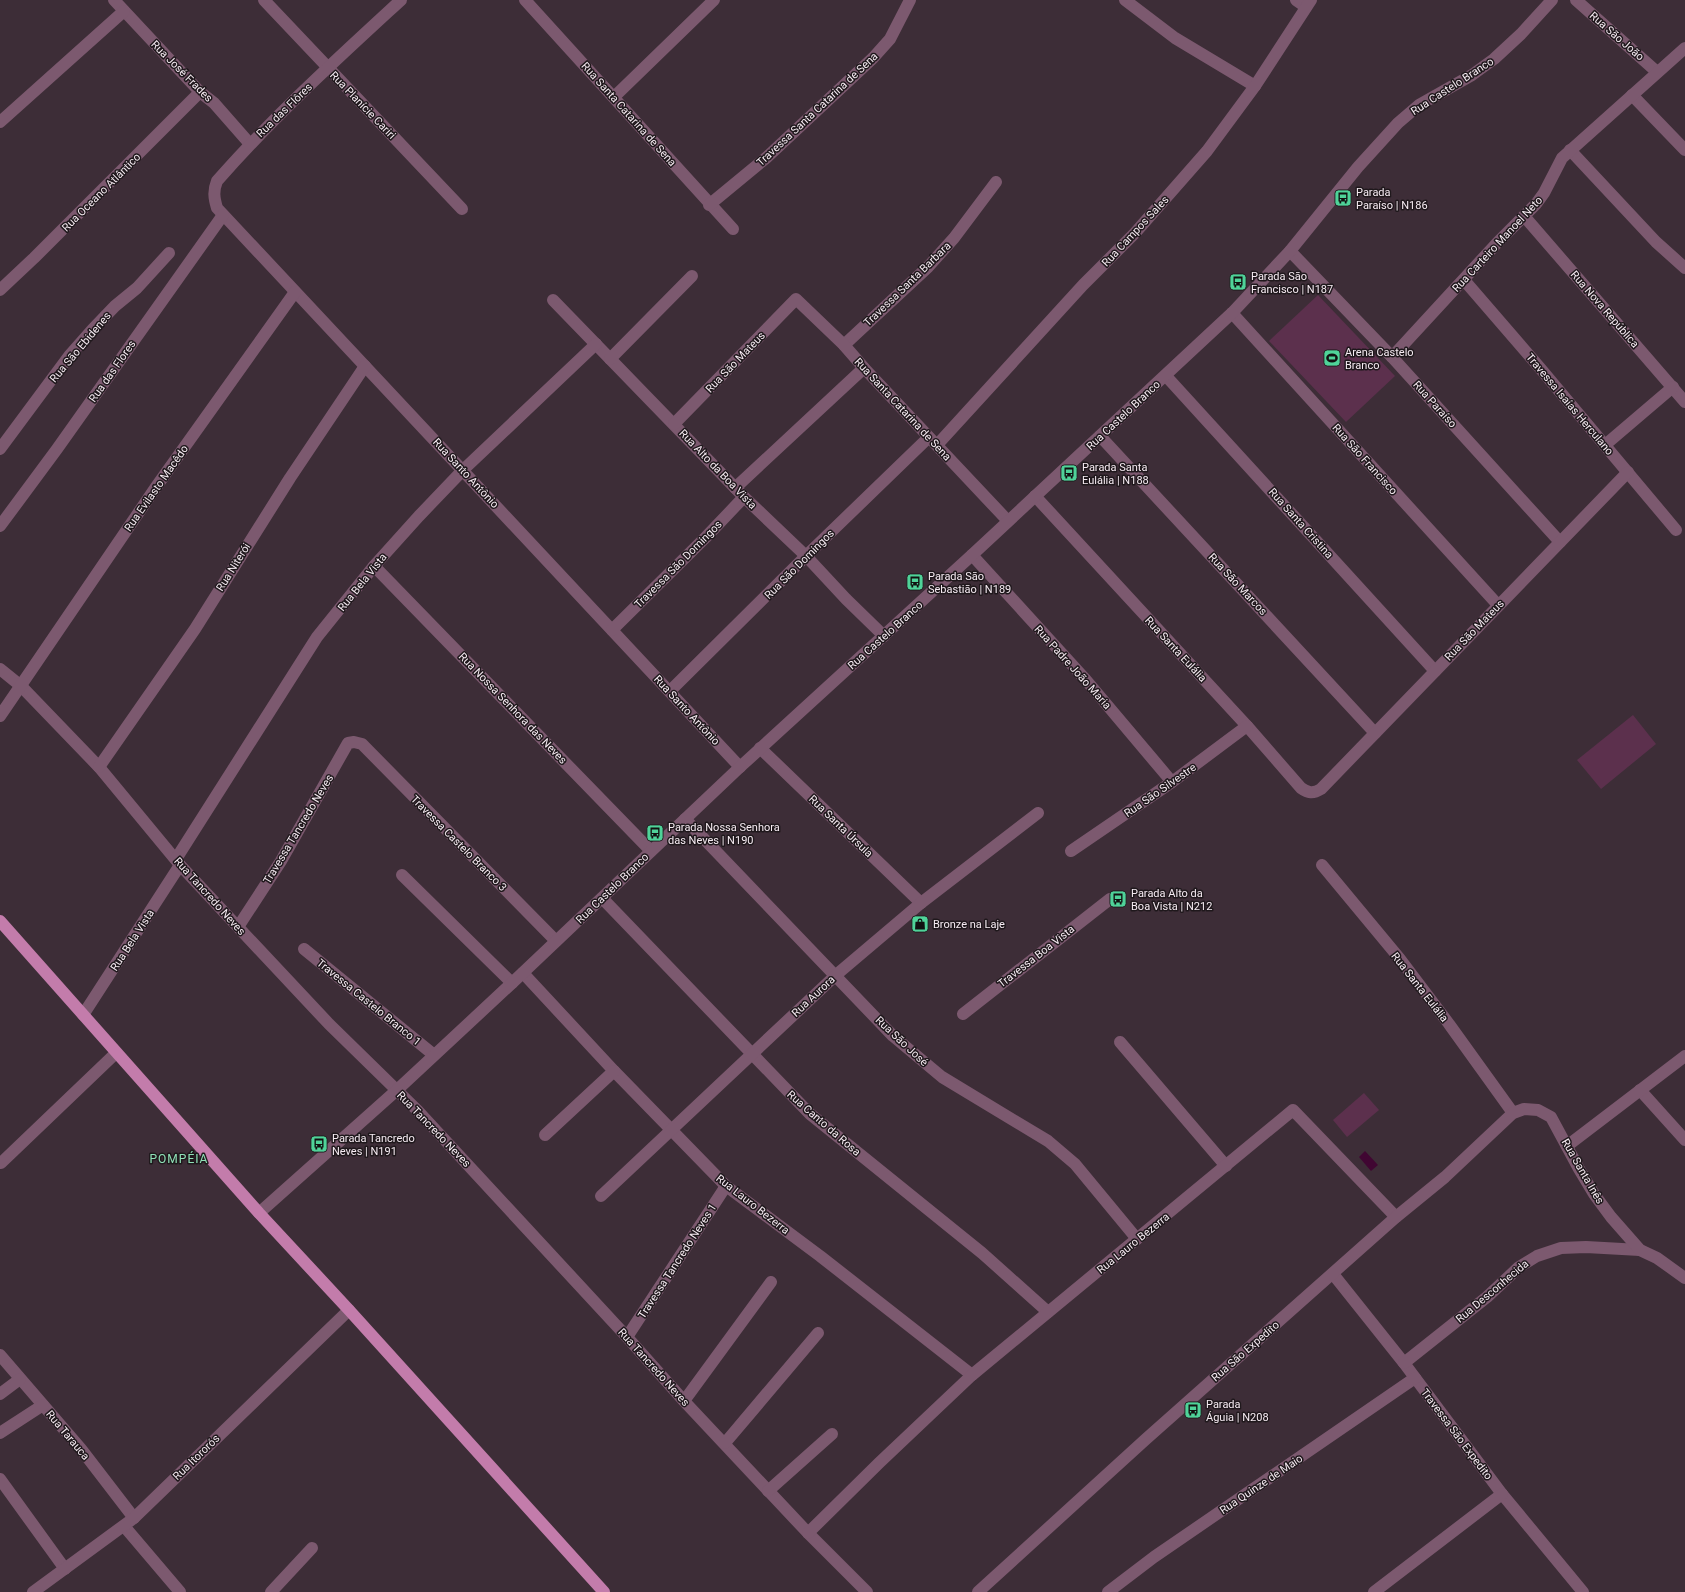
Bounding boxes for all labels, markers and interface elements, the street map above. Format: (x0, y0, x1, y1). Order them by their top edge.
street label: Rua São João (1587, 9, 1646, 63)
street label: Rua José Frades (148, 38, 215, 105)
street label: Travessa Santa Catarina de Sena (754, 50, 881, 169)
street label: Rua Castelo Branco (1408, 55, 1496, 118)
street label: Rua Santa Catarina de Sena (578, 60, 679, 169)
street label: Rua Planície Cariri (327, 69, 398, 142)
street label: Rua das Flôres (254, 80, 315, 140)
street label: Rua Oceano Atlântico (59, 150, 143, 234)
place label: Parada Paraíso | N186 (1356, 186, 1428, 212)
bus stop icon: Parada Paraíso | N186 (1333, 188, 1353, 208)
street label: Rua Campos Sales (1099, 193, 1172, 269)
street label: Rua Carteiro Manoel Neto (1450, 194, 1545, 295)
street label: Travessa Santa Barbara (861, 239, 954, 329)
street label: Rua Nova República (1568, 268, 1642, 350)
place label: Parada São Francisco | N187 (1251, 270, 1333, 296)
bus stop icon: Parada São Francisco | N187 (1228, 272, 1248, 292)
street label: Rua São Ebidenes (47, 309, 114, 385)
street label: Rua São Mateus (703, 329, 768, 396)
street label: Rua das Flores (86, 338, 139, 405)
place label: Arena Castelo Branco (1345, 346, 1414, 372)
sports icon: Arena Castelo Branco (1322, 348, 1342, 368)
street label: Travessa Isaías Herculano (1523, 351, 1616, 458)
street label: Rua Santa Catarina de Sena (852, 355, 954, 463)
street label: Rua Castelo Branco (1084, 378, 1163, 453)
street label: Rua Paraíso (1410, 378, 1459, 430)
street label: Rua São Francisco (1329, 421, 1400, 497)
street label: Rua Alto da Boa Vista (676, 427, 759, 512)
street label: Rua Santo Antônio (430, 436, 501, 511)
street label: Rua Evilasto Macêdo (122, 443, 191, 534)
place label: Parada Santa Eulália | N188 (1082, 461, 1149, 487)
bus stop icon: Parada Santa Eulália | N188 (1059, 463, 1079, 483)
street label: Rua Santa Cristina (1266, 486, 1336, 561)
street label: Travessa São Domingos (632, 518, 725, 611)
street label: Rua São Domingos (762, 527, 837, 602)
street label: Rua Niterói (214, 541, 253, 594)
street label: Rua Bela Vista (335, 551, 390, 614)
street label: Rua São Marcos (1206, 551, 1270, 618)
place label: Parada São Sebastião | N189 (928, 570, 1011, 596)
bus stop icon: Parada São Sebastião | N189 (905, 572, 925, 592)
street label: Rua São Mateus (1442, 597, 1507, 664)
street label: Rua Castelo Branco (845, 598, 925, 672)
street label: Rua Santa Eulália (1142, 614, 1209, 685)
street label: Rua Padre João Maria (1032, 623, 1114, 712)
street label: Rua Nossa Senhora das Neves (456, 650, 570, 767)
street label: Rua Santo Antônio (651, 673, 722, 748)
street label: Rua São Silvestre (1122, 761, 1199, 820)
street label: Travessa Tancredo Neves (261, 772, 336, 886)
street label: Travessa Castelo Branco 3 (408, 793, 509, 894)
street label: Rua Santa Úrsula (806, 793, 875, 860)
place label: Parada Nossa Senhora das Neves | N190 (668, 821, 780, 847)
bus stop icon: Parada Nossa Senhora das Neves | N190 (645, 823, 665, 843)
street label: Rua Castelo Branco (573, 850, 651, 926)
street label: Rua Tancredo Neves (171, 855, 248, 938)
place label: Parada Alto da Boa Vista | N212 (1131, 887, 1212, 913)
bus stop icon: Parada Alto da Boa Vista | N212 (1108, 889, 1128, 909)
street label: Rua Bela Vista (108, 907, 157, 973)
shop icon: Bronze na Laje (910, 914, 930, 934)
place label: Bronze na Laje (933, 918, 1005, 931)
street label: Travessa Boa Vista (995, 922, 1077, 990)
street label: Rua Santa Eulália (1388, 950, 1451, 1025)
street label: Travessa Castelo Branco 1 (314, 956, 423, 1048)
street label: Rua Aurora (789, 973, 838, 1020)
street label: Rua São José (873, 1014, 931, 1069)
street label: Rua Canto da Rosa (784, 1088, 863, 1159)
street label: Rua Tancredo Neves (394, 1089, 473, 1170)
place label: Parada Tancredo Neves | N191 (332, 1132, 415, 1158)
bus stop icon: Parada Tancredo Neves | N191 (309, 1134, 329, 1154)
street label: Rua Santa Inês (1559, 1136, 1607, 1206)
district label: POMPÉIA (150, 1151, 208, 1166)
street label: Rua Lauro Bezerra (714, 1172, 792, 1237)
street label: Travessa Tancredo Neves 1 (635, 1201, 719, 1321)
street label: Rua Lauro Bezerra (1095, 1210, 1172, 1277)
street label: Rua Desconhecida (1453, 1257, 1531, 1326)
street label: Rua São Expedito (1209, 1318, 1282, 1384)
street label: Rua Tancredo Neves (615, 1326, 692, 1409)
street label: Travessa São Expedito (1418, 1386, 1495, 1482)
place label: Parada Águia | N208 (1206, 1398, 1269, 1424)
bus stop icon: Parada Águia | N208 (1183, 1400, 1203, 1420)
street label: Rua Tarauca (43, 1408, 92, 1463)
street label: Rua Itororós (170, 1432, 223, 1483)
street label: Rua Quinze de Maio (1217, 1452, 1305, 1517)

